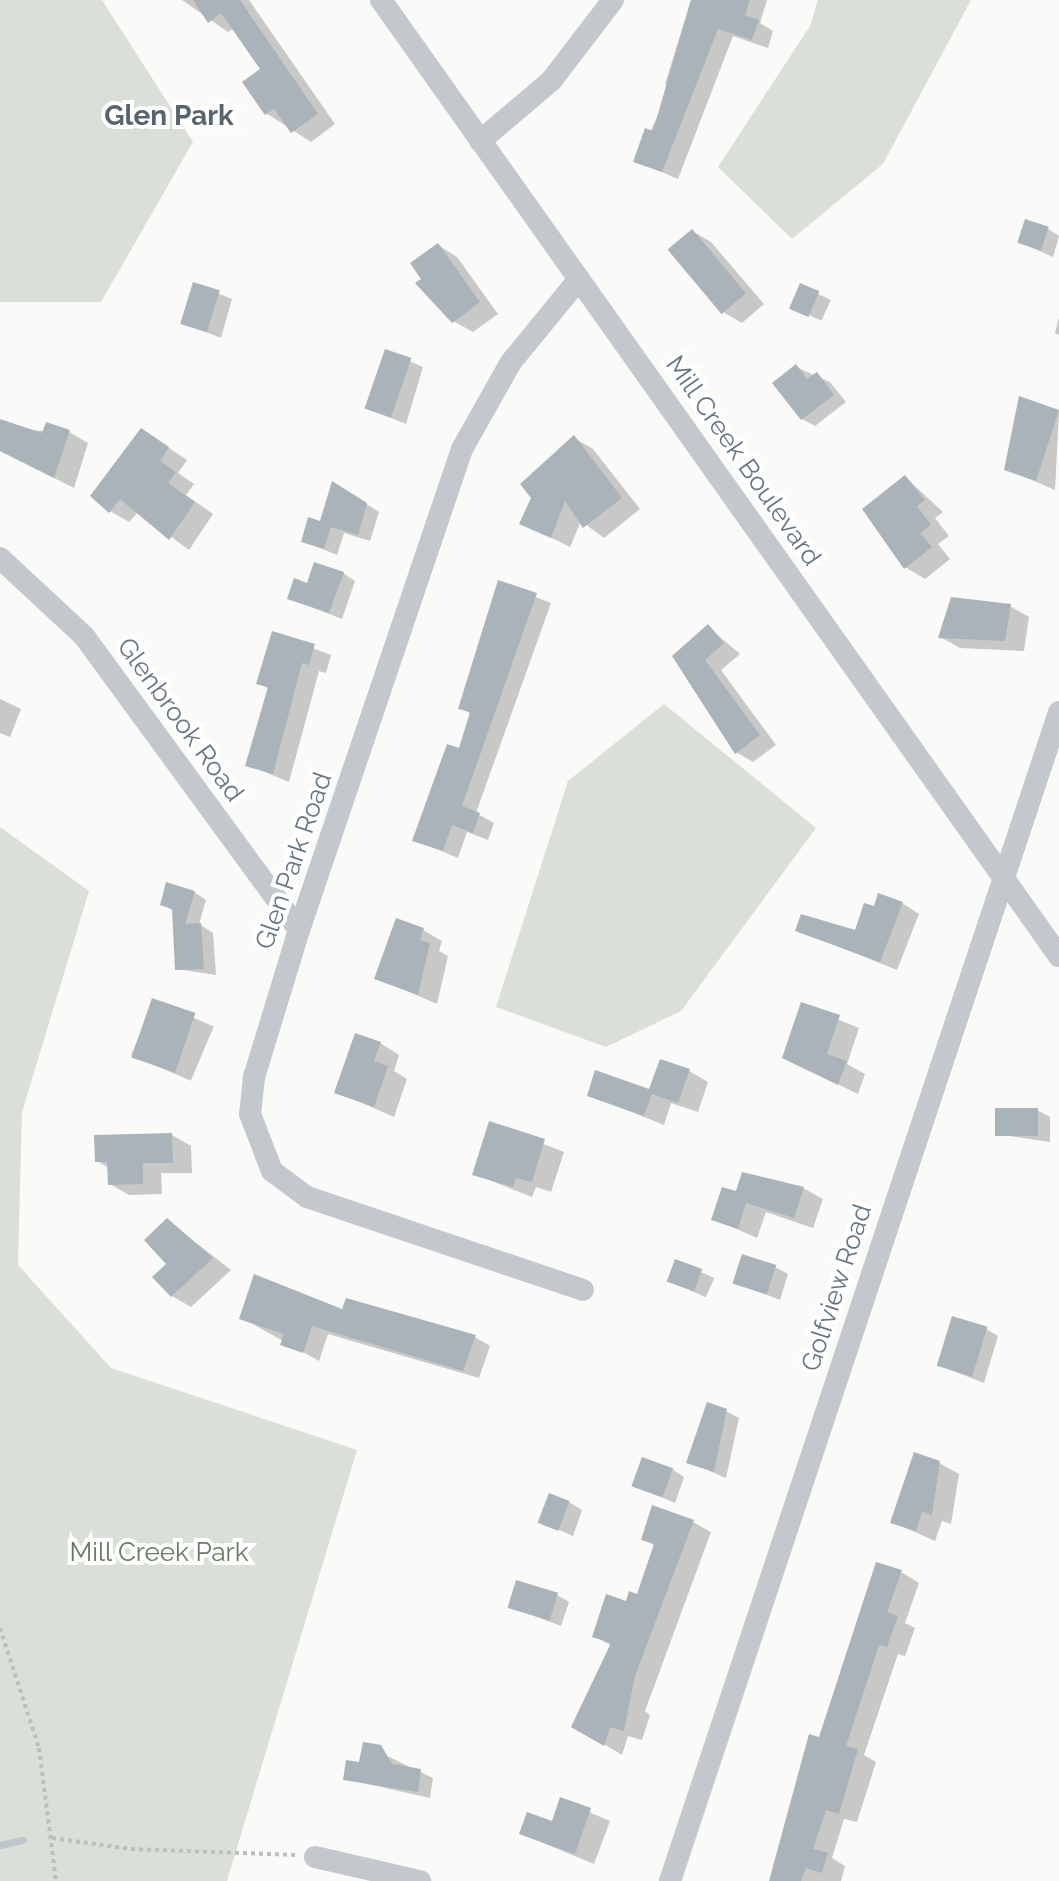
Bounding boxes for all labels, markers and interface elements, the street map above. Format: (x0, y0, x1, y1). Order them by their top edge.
district label: Glen Park (104, 99, 234, 133)
street label: Mill Creek Boulevard (659, 350, 827, 572)
street label: Glenbrook Road (110, 632, 250, 808)
street label: Glen Park Road (249, 769, 339, 953)
street label: Golfview Road (795, 1200, 879, 1376)
park label: Mill Creek Park (69, 1537, 249, 1569)

